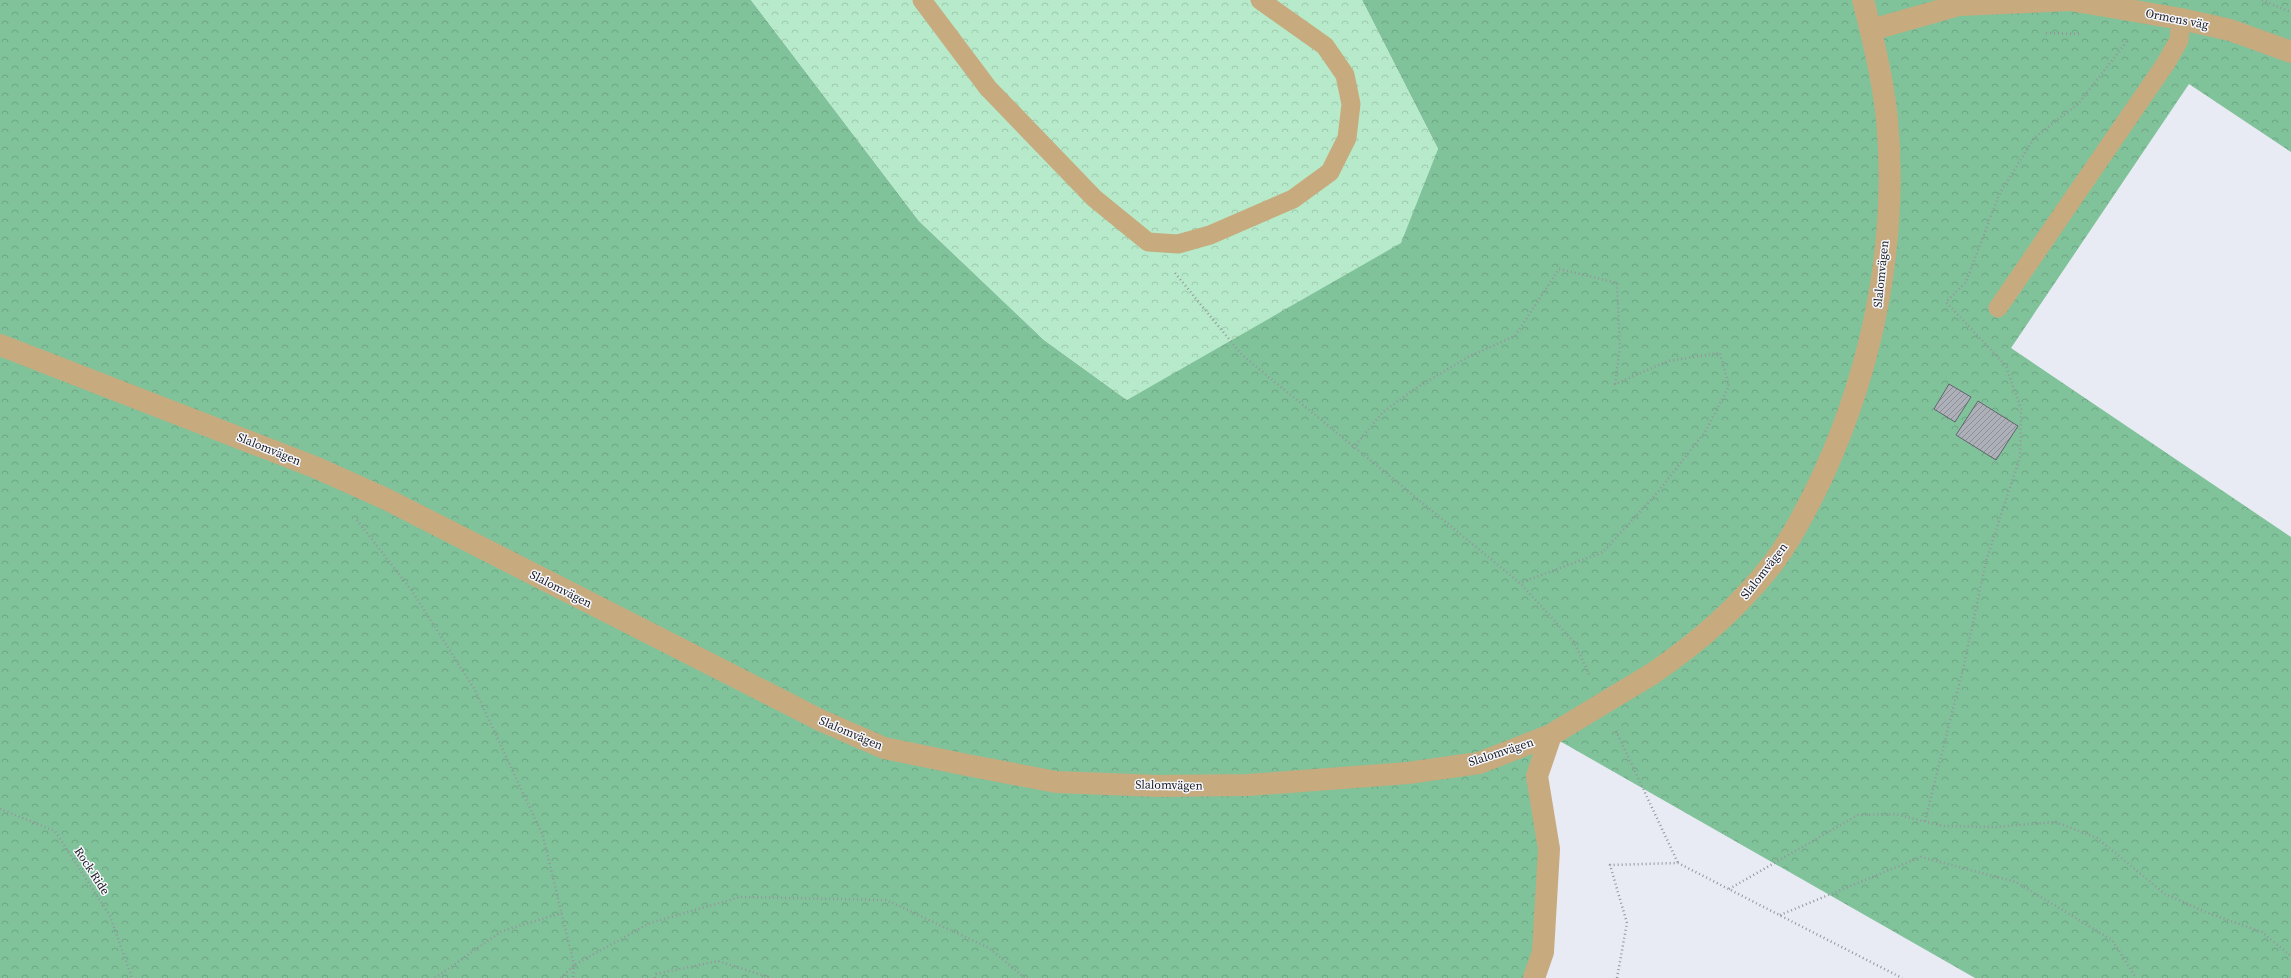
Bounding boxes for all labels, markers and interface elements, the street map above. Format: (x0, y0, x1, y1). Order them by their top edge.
street label: Ormens väg (2144, 5, 2210, 33)
street label: Slalomvägen (1870, 240, 1892, 308)
street label: Slalomvägen (235, 429, 303, 469)
street label: Slalomvägen (1737, 539, 1791, 603)
street label: Slalomvägen (527, 567, 595, 611)
street label: Slalomvägen (817, 712, 885, 754)
street label: Slalomvägen (1466, 734, 1536, 770)
street label: Slalomvägen (1135, 776, 1203, 794)
street label: Rock Ride (71, 844, 113, 898)

